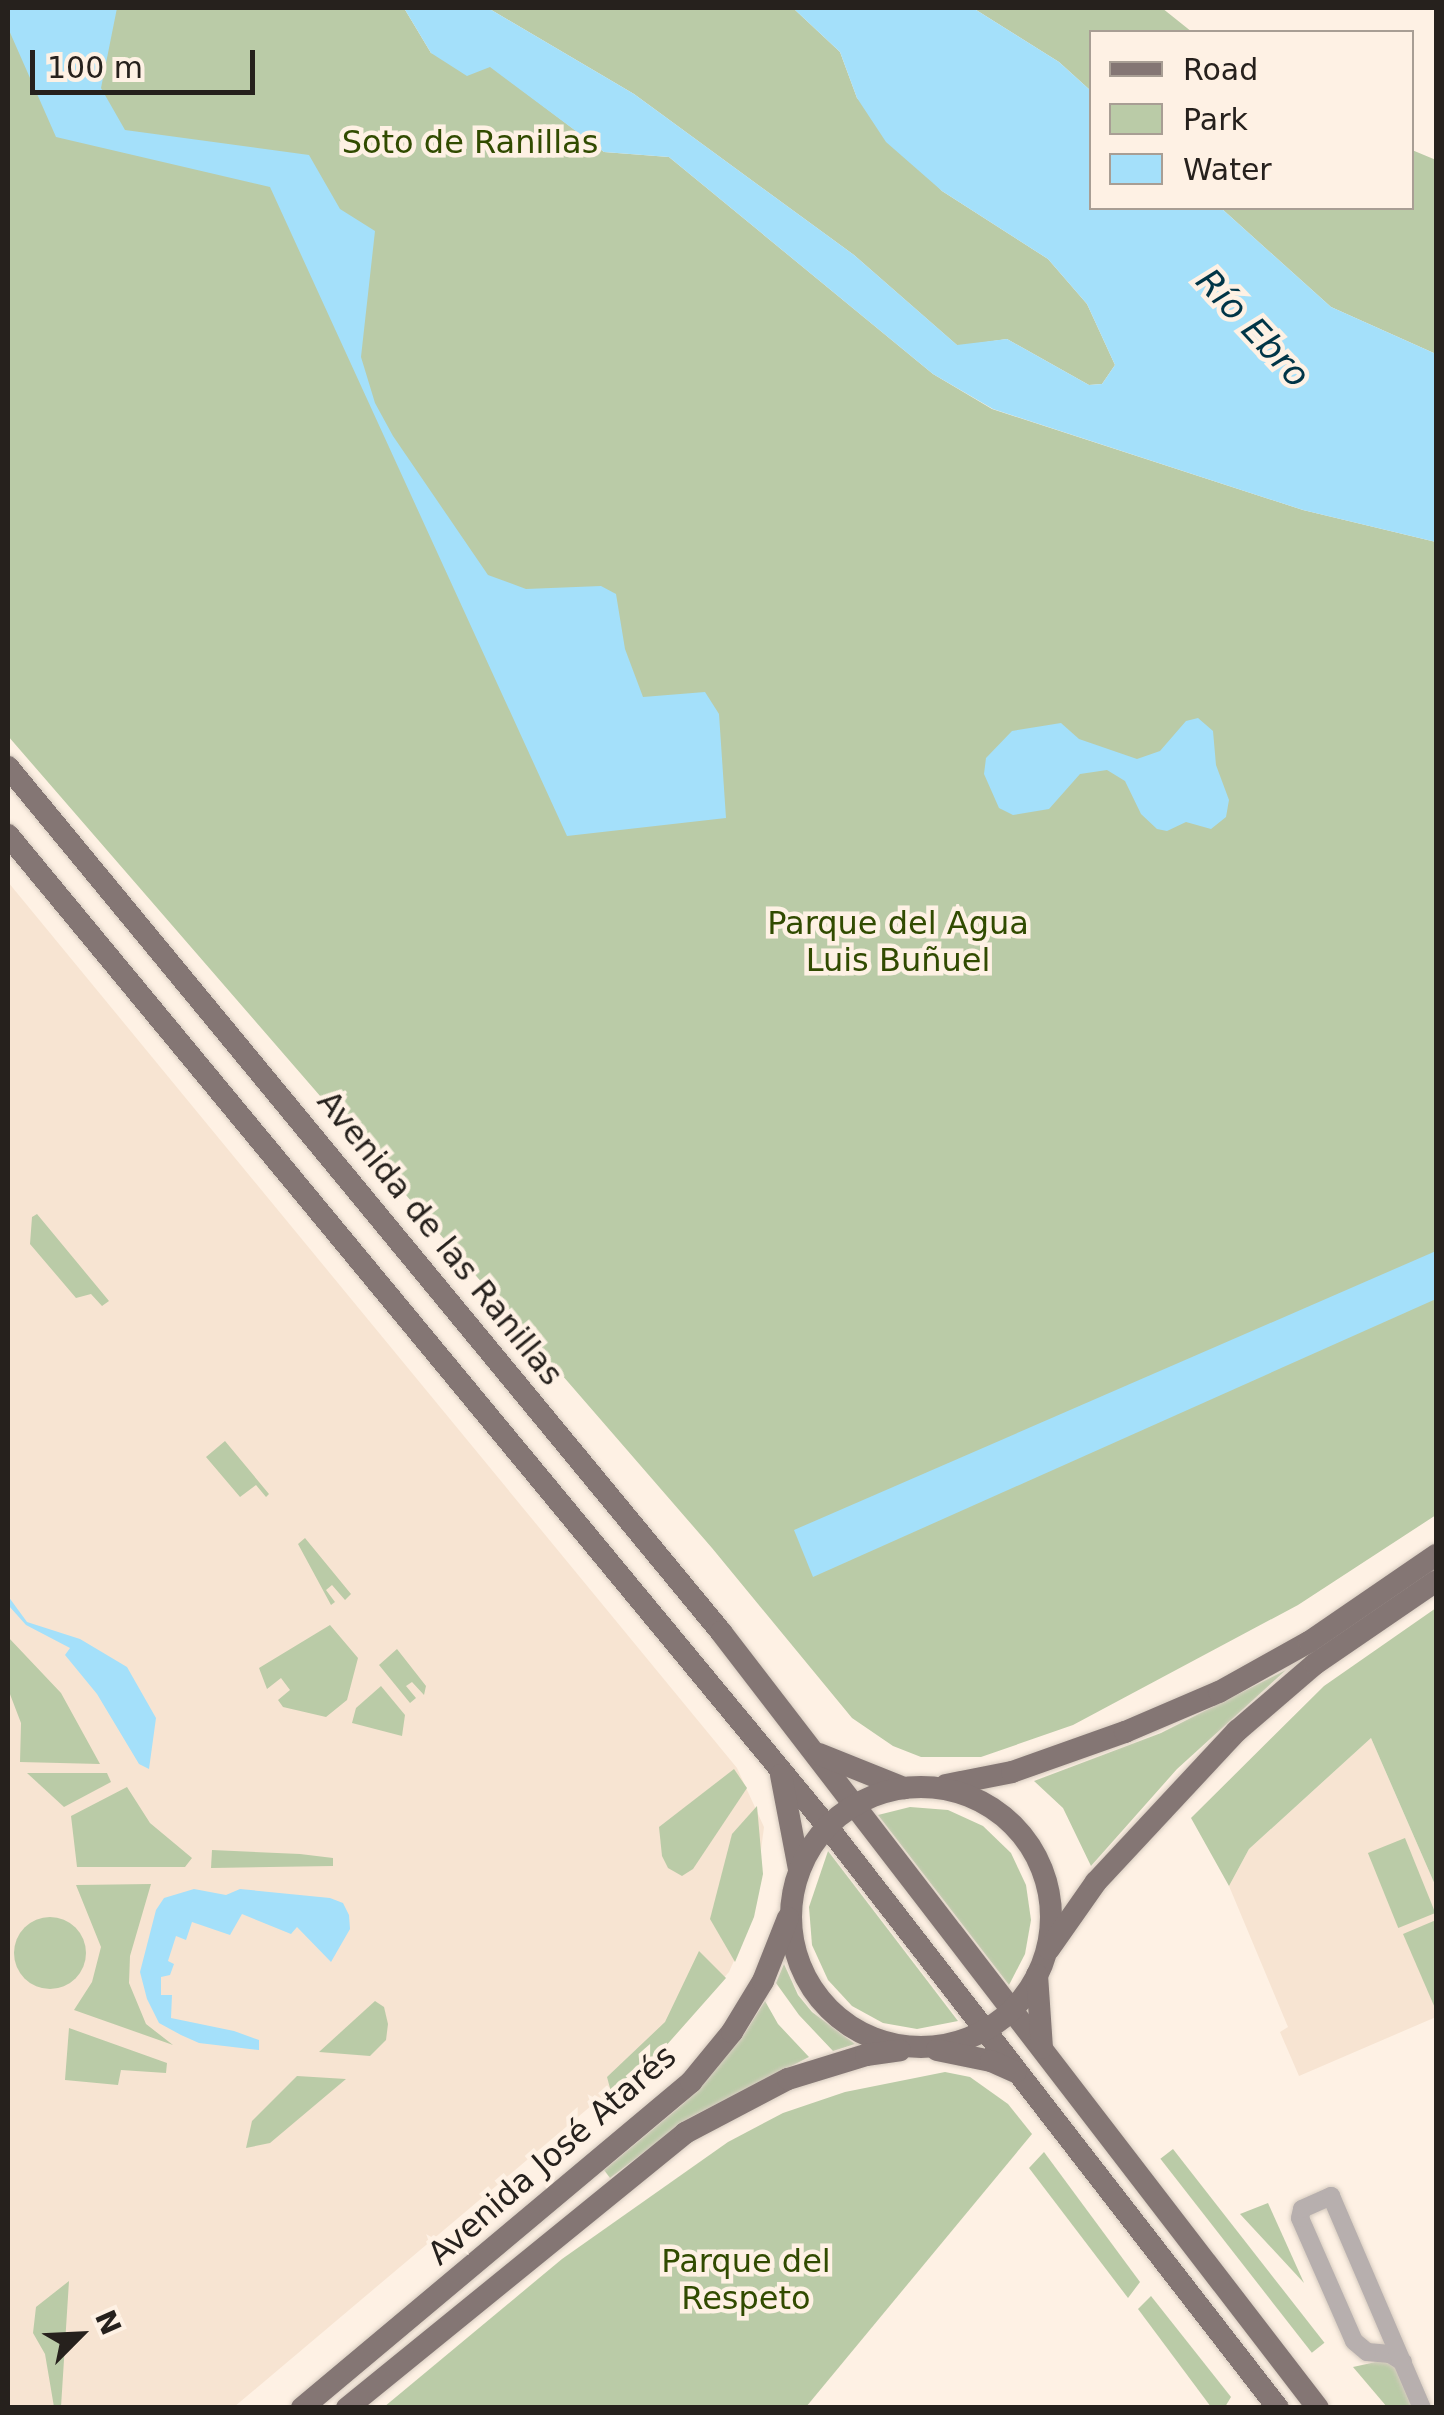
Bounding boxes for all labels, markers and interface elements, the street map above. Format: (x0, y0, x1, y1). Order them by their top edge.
scale bar (35, 30, 260, 92)
legend (1089, 30, 1414, 210)
text: 100 m (47, 50, 143, 85)
text: Road (1183, 52, 1258, 87)
text: Park (1183, 102, 1248, 137)
park label: Soto de Ranillas (342, 123, 598, 161)
text: Water (1183, 152, 1272, 187)
water label: Río Ebro (1188, 260, 1318, 396)
park label: Parque del Agua Luis Buñuel (767, 905, 1029, 980)
street label: Avenida de las Ranillas (309, 1083, 571, 1393)
street label: Avenida José Atarés (420, 2037, 684, 2273)
park label: Parque del Respeto (661, 2243, 831, 2318)
north arrow (30, 2285, 130, 2385)
text: N (88, 2305, 128, 2340)

